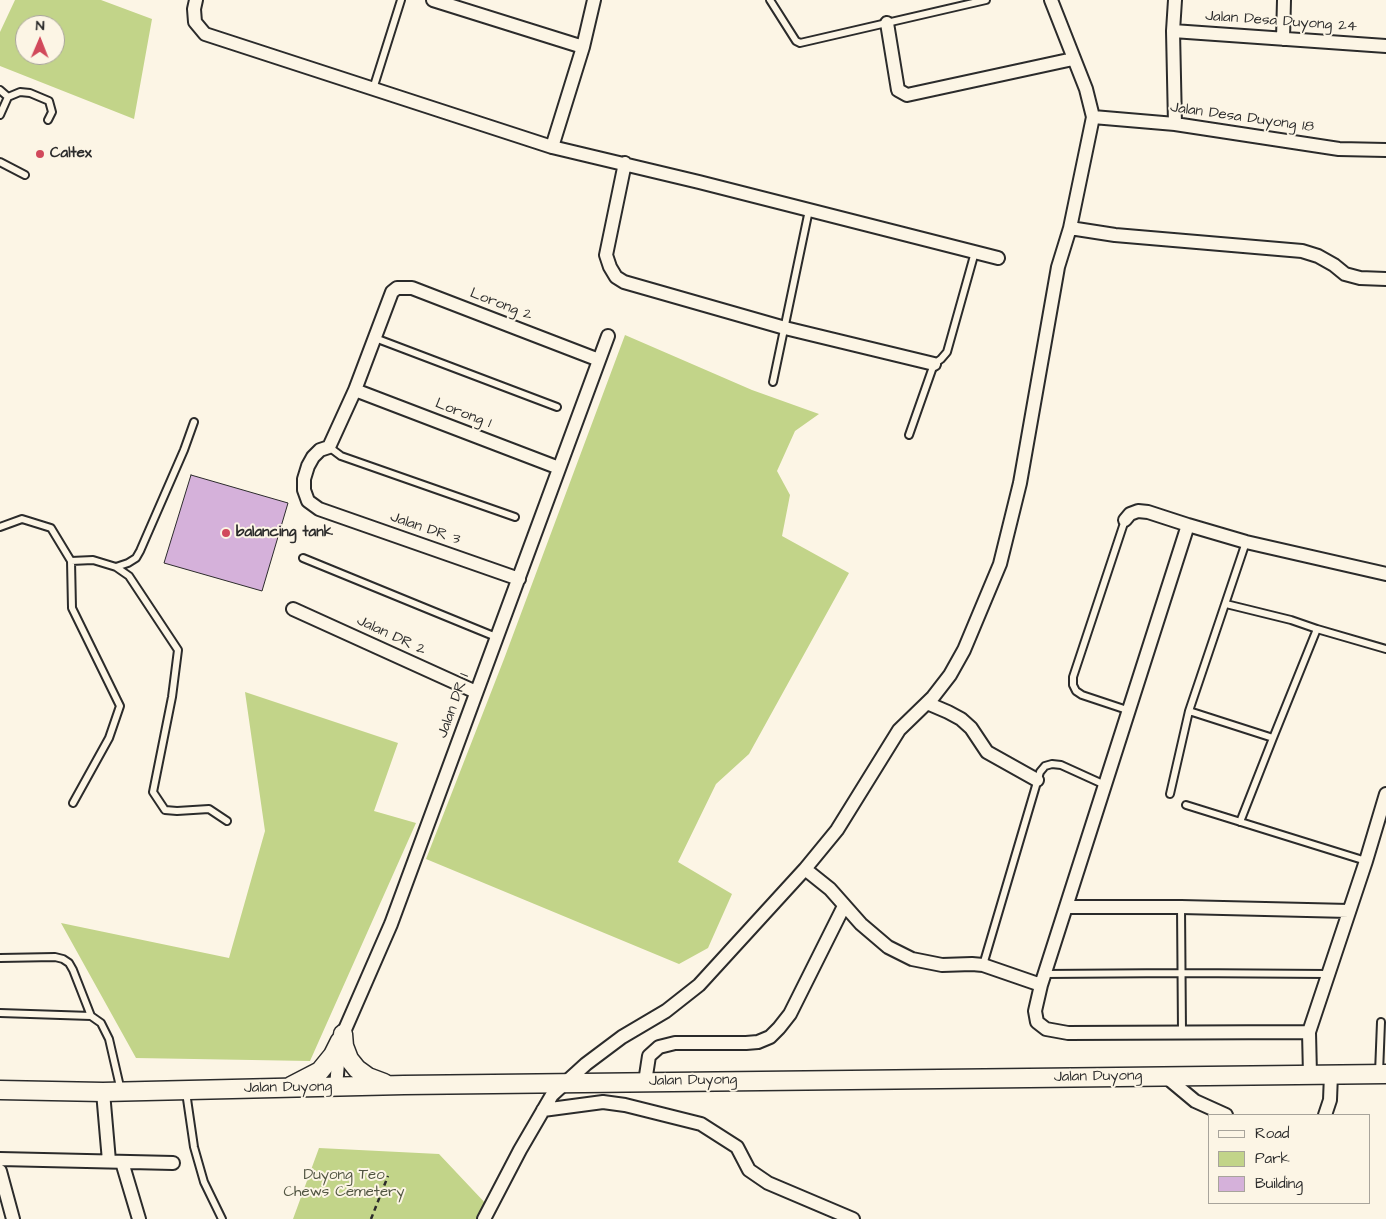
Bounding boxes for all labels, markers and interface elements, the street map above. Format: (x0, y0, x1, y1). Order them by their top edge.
street label: Jalan Desa Duyong 24 (1204, 8, 1358, 36)
north arrow (15, 15, 65, 65)
text: N (36, 16, 45, 36)
street label: Jalan Desa Duyong 18 (1169, 99, 1315, 137)
place label: Caltex (50, 145, 92, 163)
marker: Caltex (34, 148, 46, 160)
street label: Lorong 2 (467, 285, 535, 325)
street label: Lorong 1 (432, 395, 494, 433)
street label: Jalan DR 3 (387, 509, 463, 549)
place label: balancing tank (236, 524, 333, 542)
marker: balancing tank (220, 527, 232, 539)
street label: Jalan DR 2 (354, 612, 428, 660)
street label: Jalan DR 1 (434, 671, 474, 741)
street label: Jalan Duyong (1054, 1067, 1142, 1087)
street label: Jalan Duyong (649, 1071, 737, 1091)
street label: Jalan Duyong (244, 1078, 332, 1098)
legend (1208, 1114, 1371, 1204)
text: Road (1255, 1123, 1289, 1144)
text: Park (1255, 1148, 1290, 1169)
park label: Duyong Teo Chews Cemetery (283, 1167, 405, 1202)
text: Building (1255, 1173, 1303, 1194)

